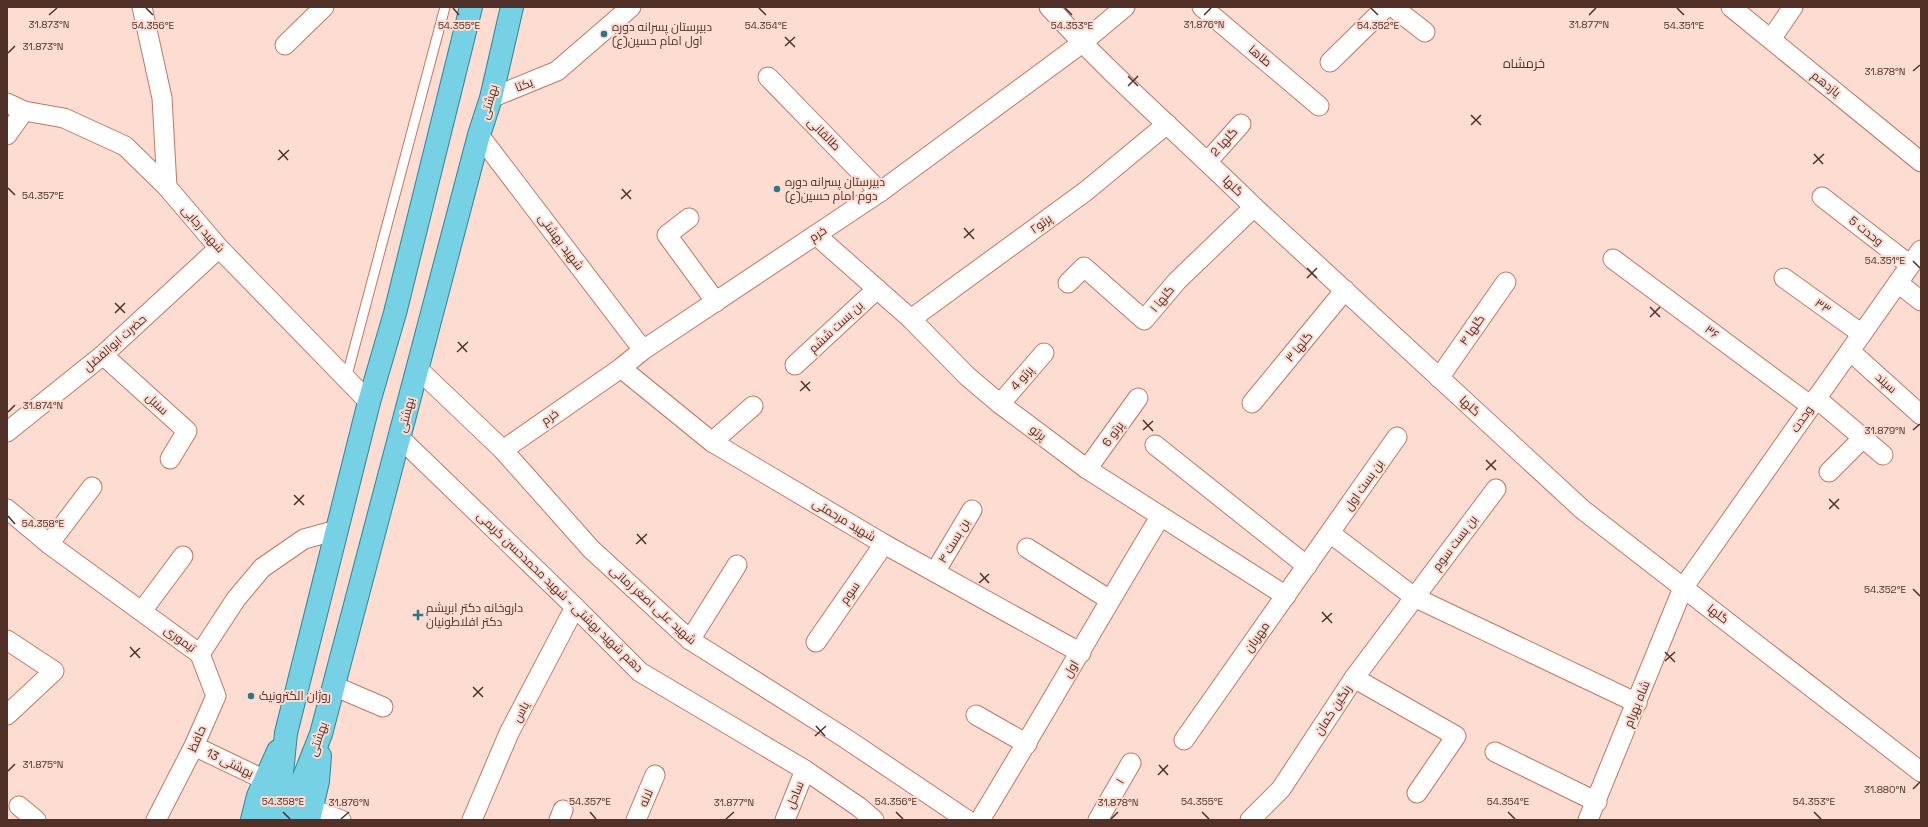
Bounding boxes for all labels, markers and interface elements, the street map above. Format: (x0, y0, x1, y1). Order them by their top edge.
text: 31.873°N (29, 18, 69, 31)
text: 31.876°N (1184, 18, 1224, 31)
text: 31.877°N (1569, 18, 1609, 31)
text: 54.356°E (132, 19, 175, 32)
text: 54.355°E (438, 19, 480, 32)
place label: دبیرستان پسرانه دوره اول امام حسین(ع) (612, 19, 712, 49)
text: 54.354°E (745, 19, 788, 32)
text: 54.353°E (1051, 19, 1094, 32)
text: 54.352°E (1357, 19, 1399, 32)
text: 54.351°E (1664, 19, 1705, 32)
marker: دبیرستان پسرانه دوره اول امام حسین(ع) (599, 29, 609, 39)
text: 31.873°N (23, 40, 63, 53)
street label: طاها (1245, 42, 1275, 70)
district label: خرمشاه (1503, 55, 1545, 72)
text: 31.878°N (1864, 65, 1906, 78)
street label: یازدهم (1808, 67, 1845, 101)
street label: یکتا (513, 74, 536, 96)
street label: بهشتی (476, 83, 502, 121)
street label: طالقانی (804, 114, 844, 154)
street label: گلها 2 (1207, 124, 1241, 160)
street label: گلها (1219, 172, 1247, 200)
place label: دبیرستان پسرانه دوره دوم امام حسین(ع) (785, 174, 885, 204)
marker: دبیرستان پسرانه دوره دوم امام حسین(ع) (772, 184, 782, 194)
text: 54.357°E (22, 189, 64, 202)
street label: شهید رجایی (178, 202, 228, 256)
street label: پرتو۲ (1027, 210, 1056, 238)
street label: شهید بهشتی (535, 211, 587, 273)
street label: 5 وحدت (1846, 213, 1886, 249)
street label: خرم (806, 222, 830, 246)
text: 54.351°E (1865, 254, 1906, 267)
street label: گلها ۱ (1146, 282, 1178, 316)
street label: ۳۳ (1812, 295, 1834, 317)
street label: بن بست ششم (805, 298, 867, 356)
street label: حضرت ابوالفضل (80, 311, 150, 375)
street label: گلها ۴ (1456, 311, 1488, 349)
street label: ۳۶ (1702, 321, 1722, 343)
street label: گلها ۳ (1282, 329, 1316, 365)
street label: پرتو 4 (1007, 362, 1038, 394)
street label: سپند (1872, 369, 1900, 397)
street label: سنبل (142, 389, 172, 419)
street label: گلها (1456, 392, 1484, 420)
street label: بهشتی (394, 396, 418, 434)
text: 31.874°N (23, 399, 63, 412)
street label: وحدت (1787, 402, 1817, 436)
street label: خرم (538, 405, 562, 429)
street label: پرتو 6 (1098, 418, 1129, 450)
street label: پرتو (1026, 422, 1050, 446)
text: 31.879°N (1865, 424, 1905, 437)
street label: بن بست اول (1341, 456, 1387, 514)
street label: شهید مرحمتی (809, 495, 879, 545)
street label: دهم شهید بهشتی - شهید محمدحسن کریمی (473, 508, 647, 676)
street label: بن بست سوم (1429, 512, 1481, 574)
street label: بن بست ۴ (935, 516, 973, 566)
text: 54.358°E (22, 517, 65, 530)
street label: شهید علی اصغر زمانی (606, 562, 700, 648)
street label: سوم (836, 578, 864, 608)
text: 54.352°E (1864, 583, 1906, 596)
place label: داروخانه دکتر ابریشم دکتر افلاطونیان (426, 600, 523, 630)
street label: گلها (1704, 601, 1732, 627)
marker: داروخانه دکتر ابریشم دکتر افلاطونیان (413, 610, 423, 620)
street label: مهربان (1241, 618, 1273, 656)
street label: تیموری (161, 622, 200, 656)
street label: اول (1060, 657, 1082, 681)
street label: شاه بهرام (1620, 678, 1654, 730)
street label: رنگین کمان (1311, 682, 1355, 738)
place label: روژان الکترونیک (259, 688, 331, 704)
marker: روژان الکترونیک (246, 691, 256, 701)
street label: یاس (509, 698, 533, 725)
street label: بهشتی (305, 720, 331, 758)
street label: حافظ (184, 723, 210, 755)
street label: بهشتی 13 (204, 745, 256, 781)
text: 31.875°N (23, 758, 63, 771)
street label: ۱ (1112, 775, 1128, 787)
street label: ساحل (782, 779, 808, 811)
text: 31.880°N (1864, 783, 1906, 796)
street label: لاله (635, 787, 657, 809)
text: 54.358°E (262, 795, 305, 808)
text: 54.357°E (569, 795, 611, 808)
text: 54.356°E (875, 795, 918, 808)
text: 54.355°E (1181, 795, 1223, 808)
text: 54.354°E (1487, 795, 1530, 808)
text: 54.353°E (1793, 795, 1836, 808)
text: 31.876°N (329, 796, 369, 809)
text: 31.877°N (714, 796, 754, 809)
text: 31.878°N (1097, 796, 1139, 809)

